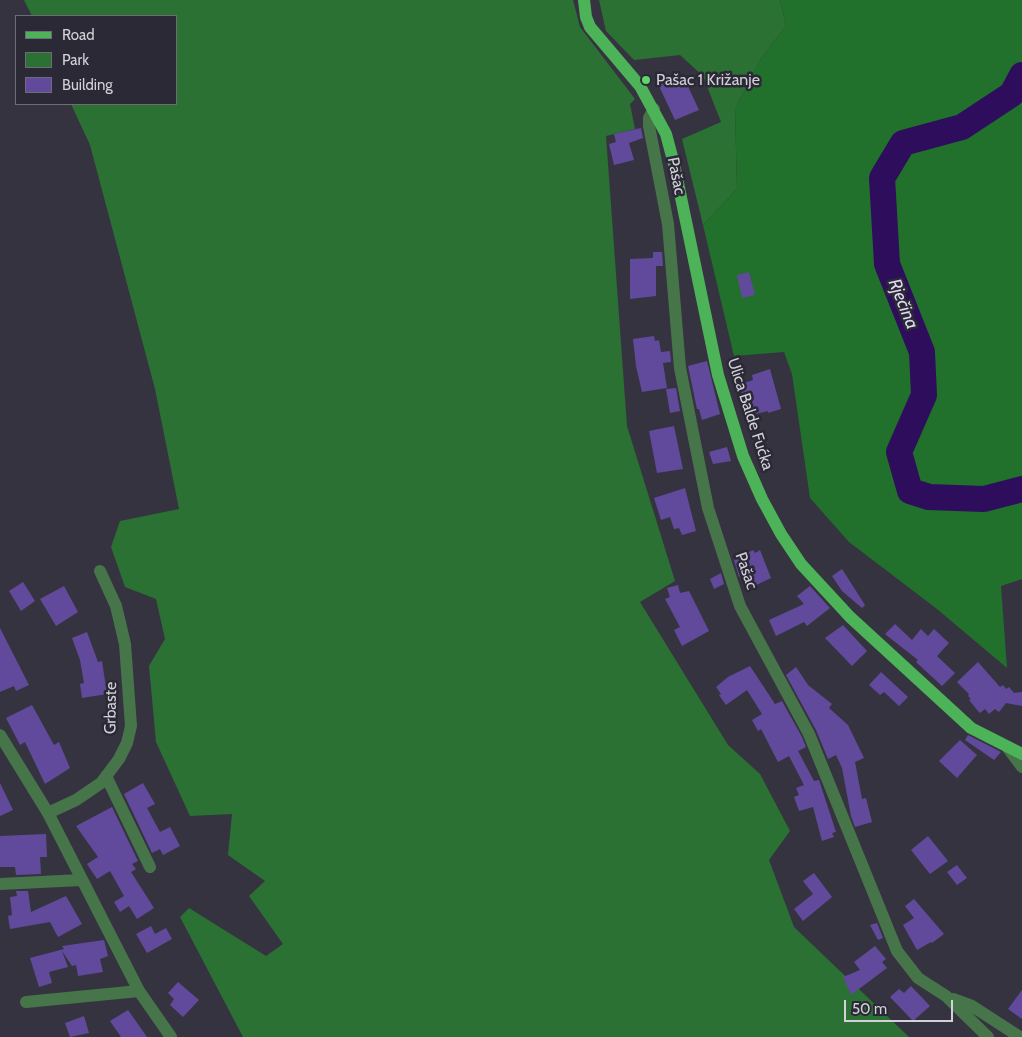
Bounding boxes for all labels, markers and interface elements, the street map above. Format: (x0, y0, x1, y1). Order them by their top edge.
legend (15, 15, 178, 105)
text: Road (62, 26, 95, 44)
text: Park (62, 51, 89, 69)
place label: Pašac 1 Križanje (656, 70, 760, 90)
marker: Pašac 1 Križanje (640, 74, 652, 86)
text: Building (62, 76, 113, 94)
street label: Pašac (663, 155, 689, 197)
water label: Rječina (883, 276, 923, 332)
street label: Ulica Balde Fućka (723, 355, 777, 473)
street label: Pašac (731, 550, 761, 592)
street label: Grbaste (101, 682, 121, 734)
scale bar (847, 990, 956, 1022)
text: 50 m (852, 1000, 887, 1018)

